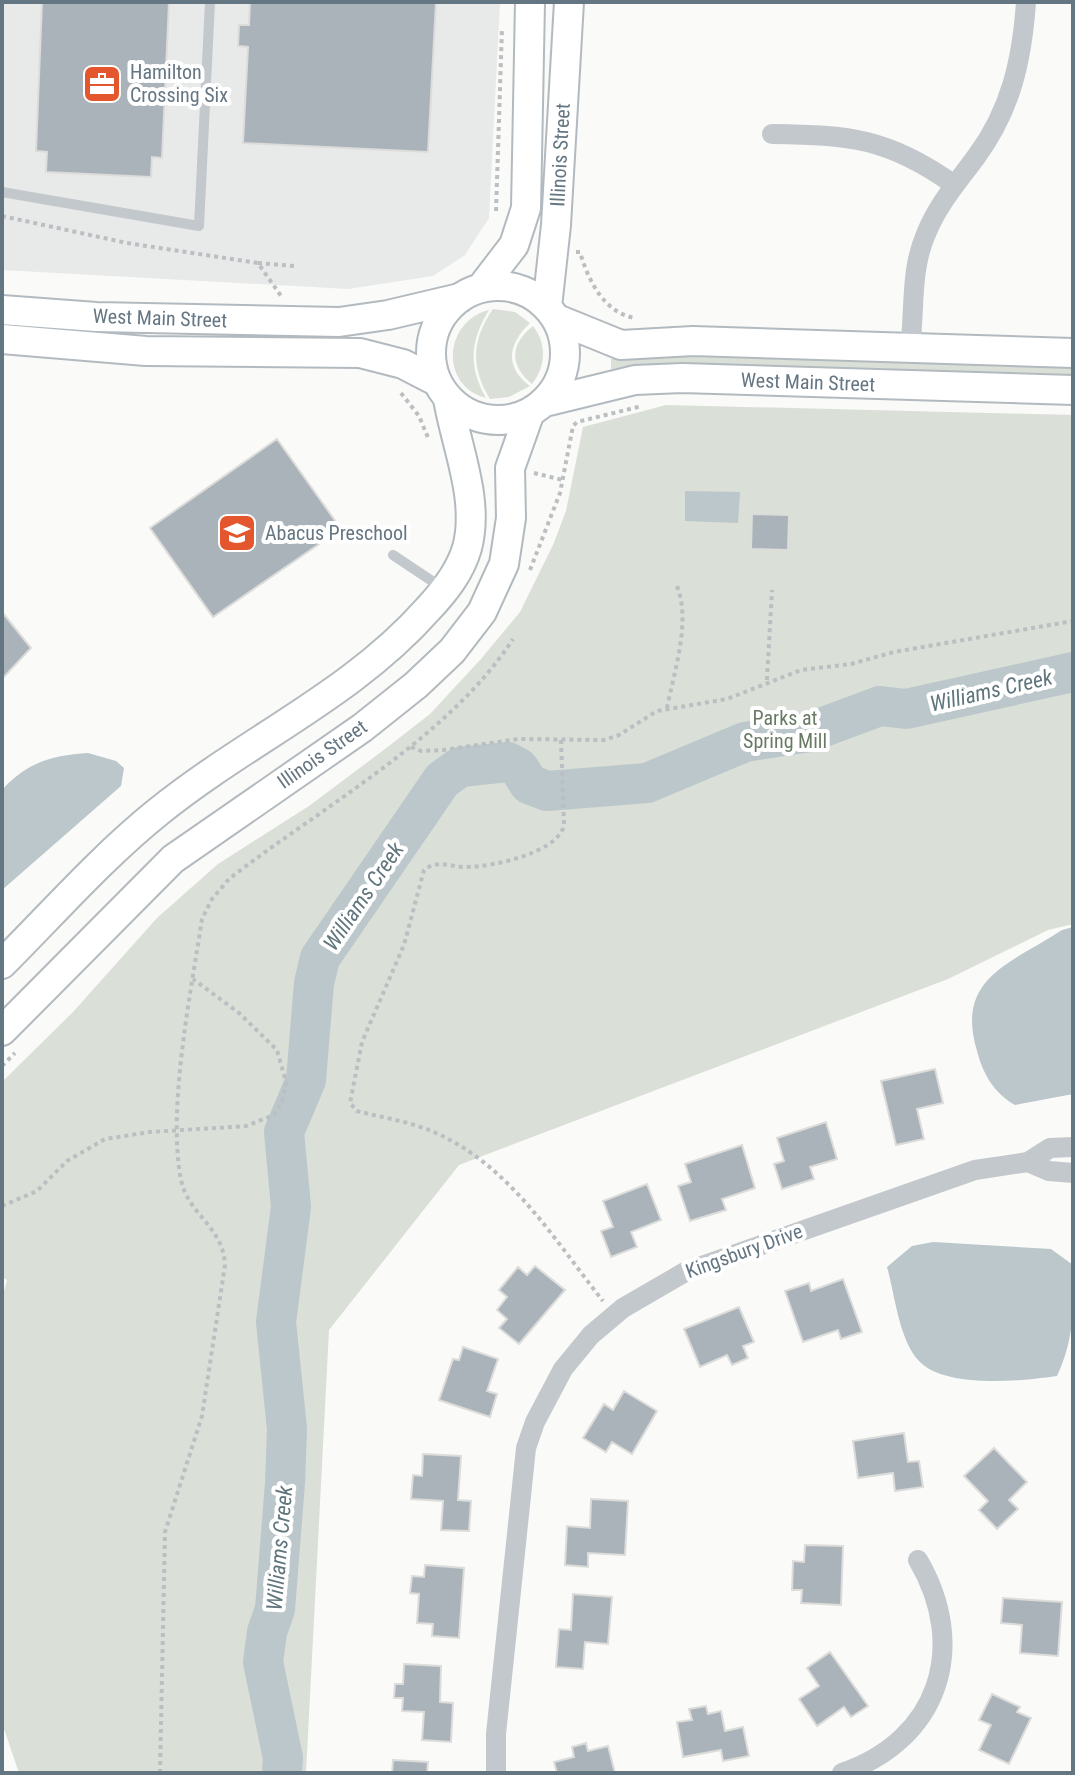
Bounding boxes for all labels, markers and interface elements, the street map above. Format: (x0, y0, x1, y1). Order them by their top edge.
place label: Hamilton Crossing Six (130, 60, 228, 107)
office icon: Hamilton Crossing Six (81, 63, 123, 105)
street label: Illinois Street (545, 103, 575, 207)
street label: West Main Street (92, 304, 228, 332)
street label: West Main Street (740, 368, 876, 396)
school or university icon: Abacus Preschool (216, 512, 258, 554)
place label: Abacus Preschool (265, 521, 408, 545)
water label: Williams Creek (927, 664, 1055, 717)
park label: Parks at Spring Mill (743, 706, 827, 753)
street label: Illinois Street (273, 714, 371, 794)
water label: Williams Creek (318, 837, 409, 955)
street label: Kingsbury Drive (682, 1219, 806, 1283)
water label: Williams Creek (262, 1484, 297, 1611)

